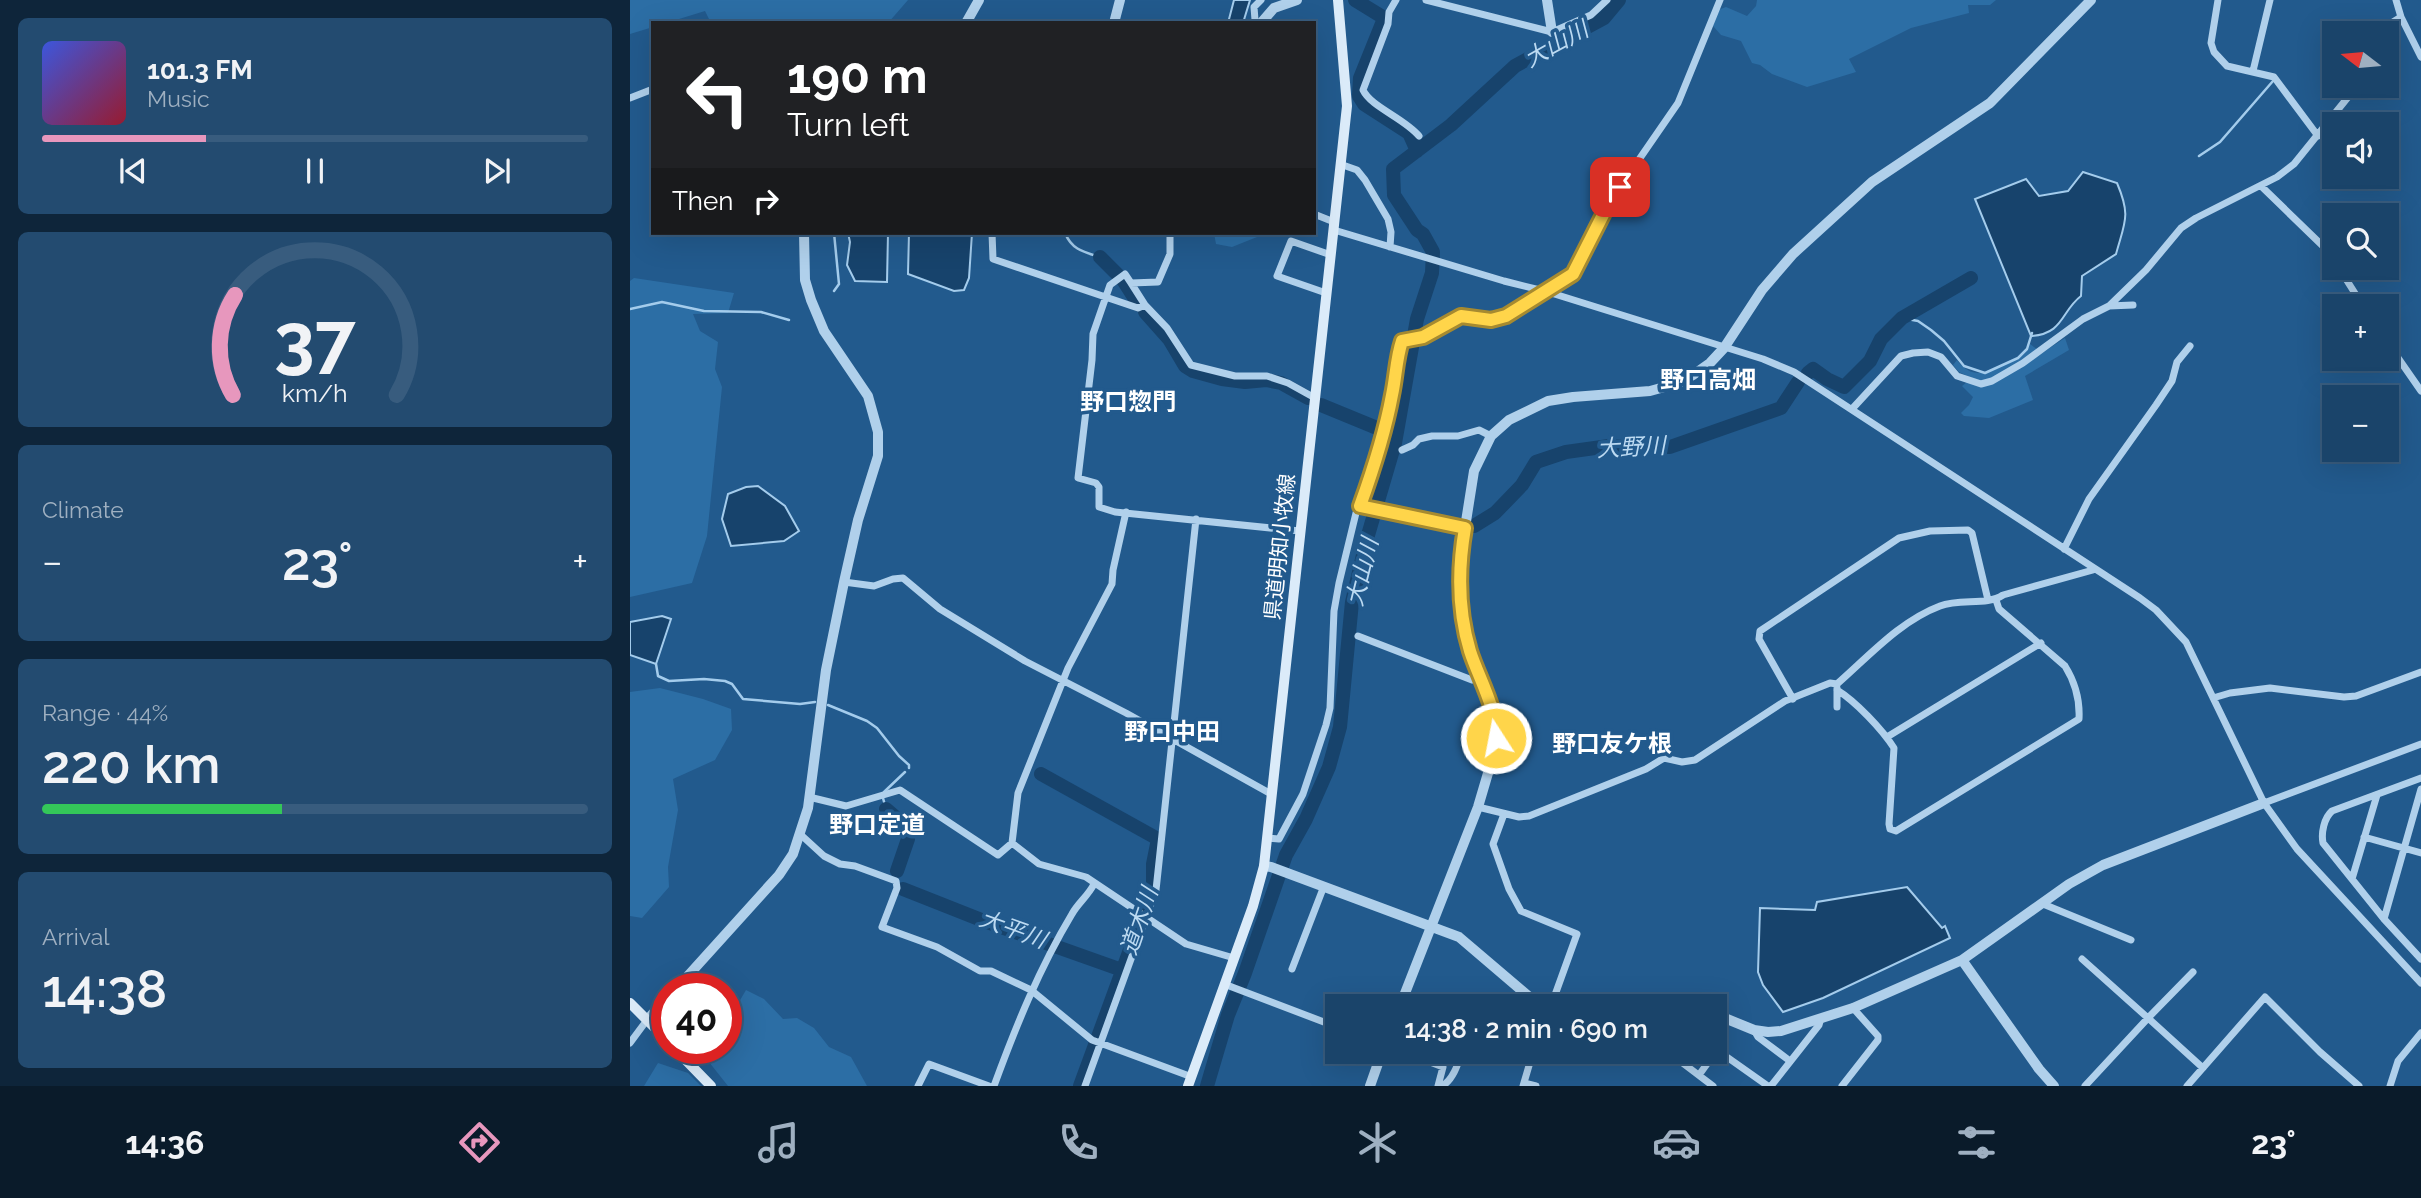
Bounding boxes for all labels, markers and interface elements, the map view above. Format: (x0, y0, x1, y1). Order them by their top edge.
water label: 大山川 (1519, 14, 1595, 72)
north arrow (2322, 21, 2399, 98)
map controls (2322, 21, 2399, 462)
text: 190 m (787, 47, 928, 104)
icon: left (672, 49, 763, 140)
text: 101.3 FM (147, 55, 253, 85)
text: Music (147, 85, 210, 112)
text: Turn left (787, 106, 909, 143)
button: sound (2322, 112, 2399, 189)
icon: previous (114, 152, 152, 190)
icon: pause (296, 152, 334, 190)
icon: next (478, 152, 516, 190)
pin (1590, 157, 1650, 217)
icon: arrive (1601, 168, 1639, 206)
icon: right (747, 182, 785, 220)
text: Then (672, 186, 733, 216)
button: search (2322, 203, 2399, 280)
button: + (2322, 294, 2399, 371)
text: 37 (274, 298, 356, 383)
district label: 野口高畑 (1660, 365, 1756, 394)
text: km/h (282, 378, 348, 408)
button: − (2322, 385, 2399, 462)
district label: 野口惣門 (1080, 387, 1176, 416)
water label: 大野川 (1596, 431, 1669, 462)
street label: 県道明知小牧線 (1259, 473, 1300, 621)
text: Climate (42, 496, 124, 523)
text: 23° (282, 531, 353, 592)
water label: 大山川 (1340, 532, 1384, 609)
text: − (42, 539, 62, 584)
text: + (572, 539, 588, 584)
text: Range · 44% (42, 699, 168, 726)
position arrow (1459, 701, 1533, 775)
district label: 野口中田 (1124, 717, 1220, 746)
district label: 野口友ケ根 (1552, 729, 1672, 758)
text: 220 km (42, 734, 221, 795)
district label: 野口定道 (829, 810, 925, 839)
water label: 道木川 (1115, 881, 1164, 958)
water label: 大平川 (976, 904, 1053, 954)
text: Arrival (42, 923, 109, 950)
text: 14:38 (42, 958, 167, 1019)
speed limit sign: 40 (651, 973, 742, 1064)
text: 14:38 · 2 min · 690 m (1404, 1014, 1648, 1044)
icon: directions (455, 1118, 504, 1167)
icon: music (754, 1118, 803, 1167)
icon: phone (1054, 1118, 1103, 1167)
icon: climate (1353, 1118, 1402, 1167)
icon: car (1652, 1118, 1701, 1167)
icon: filters (1952, 1118, 2001, 1167)
text: 14:36 (125, 1124, 204, 1161)
text: 23° (2251, 1124, 2296, 1161)

